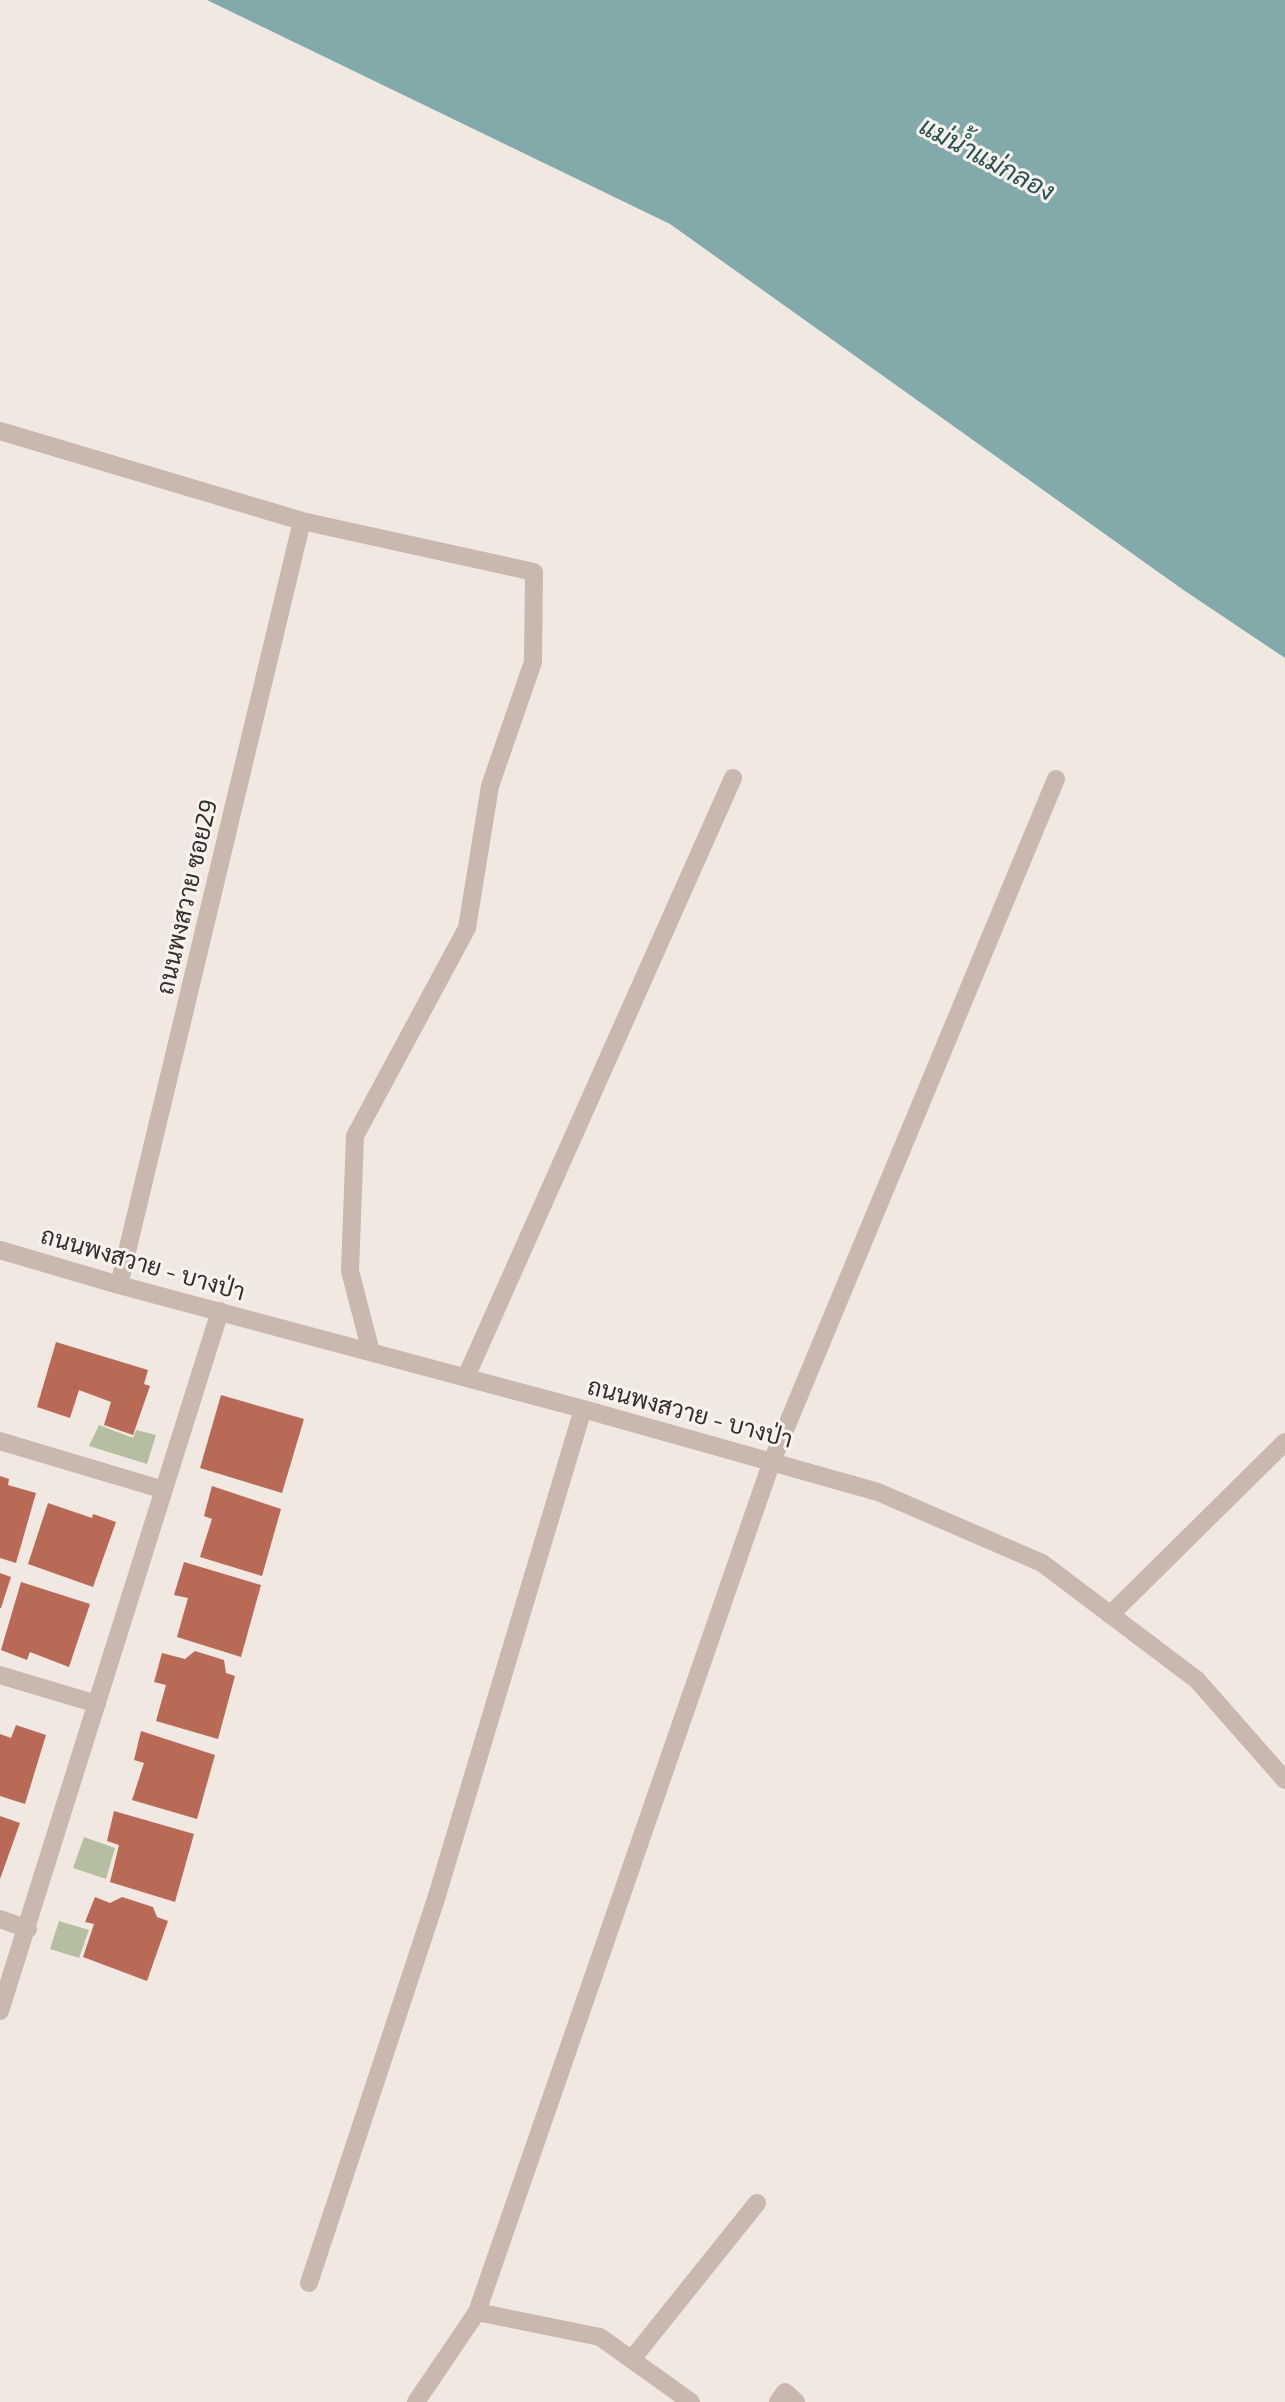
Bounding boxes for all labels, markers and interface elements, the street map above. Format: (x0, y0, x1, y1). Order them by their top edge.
water label: แม่น้ำแม่กลอง (914, 110, 1060, 208)
street label: ถนนพงสวาย ซอย29 (151, 797, 223, 997)
street label: ถนนพงสวาย - บางป่า (38, 1221, 248, 1307)
street label: ถนนพงสวาย - บางป่า (584, 1372, 796, 1454)

